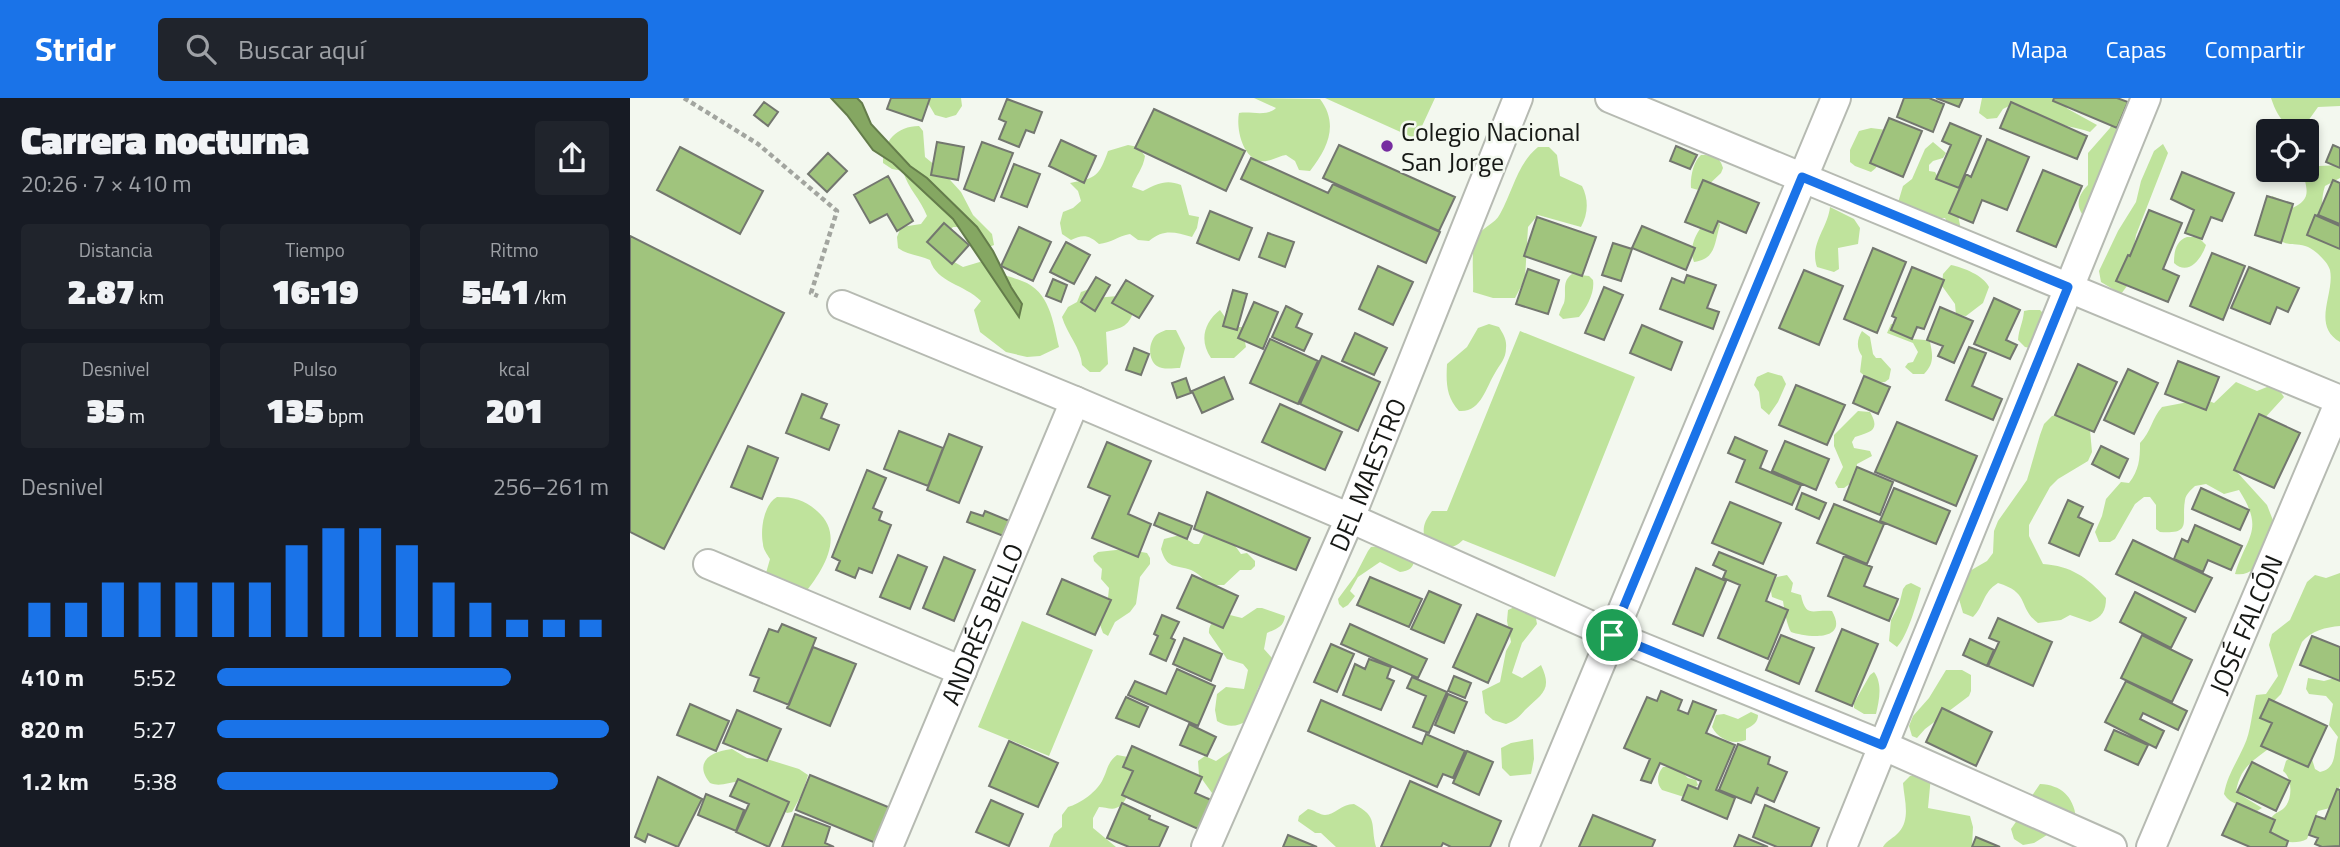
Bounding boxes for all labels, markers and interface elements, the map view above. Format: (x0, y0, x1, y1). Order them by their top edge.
search box (158, 18, 648, 81)
text: Stridr (35, 24, 116, 74)
icon: search (182, 30, 220, 68)
text: Buscar aquí (238, 30, 365, 69)
text: Mapa (2011, 31, 2068, 67)
text: Capas (2106, 31, 2166, 67)
text: Compartir (2204, 31, 2305, 67)
text: Carrera nocturna (21, 111, 309, 169)
place label: Colegio Nacional San Jorge (1401, 112, 1581, 181)
map controls (2256, 119, 2319, 182)
button: locate (2256, 119, 2319, 182)
button: share (535, 121, 609, 195)
marker: Colegio Nacional San Jorge (1379, 138, 1395, 154)
text: 20:26 · 7 × 410 m (21, 166, 191, 201)
text: Distancia (79, 235, 152, 264)
text: Tiempo (285, 235, 345, 264)
text: Ritmo (490, 235, 539, 264)
text: 2.87 (67, 264, 135, 318)
text: 16:19 (271, 264, 359, 318)
text: 5:41 (462, 264, 530, 318)
text: km (135, 282, 164, 311)
text: /km (530, 282, 567, 311)
text: Desnivel (82, 354, 150, 383)
text: Pulso (293, 354, 337, 383)
text: kcal (499, 354, 530, 383)
text: 35 (86, 383, 125, 437)
text: 135 (266, 383, 324, 437)
text: 201 (485, 383, 543, 437)
street label: DEL MAESTRO (1318, 392, 1416, 557)
text: m (125, 401, 145, 430)
text: bpm (324, 401, 364, 430)
text: Desnivel (21, 469, 103, 504)
text: 256–261 m (493, 469, 609, 504)
street label: ANDRÉS BELLO (930, 537, 1033, 711)
street label: JOSÉ FALCÓN (2199, 549, 2292, 700)
pin (1582, 605, 1642, 665)
icon: arrive (1593, 616, 1631, 654)
text: 410 m (21, 660, 84, 695)
text: 5:52 (133, 660, 177, 695)
text: 820 m (21, 712, 84, 747)
text: 5:27 (133, 712, 177, 747)
text: 1.2 km (21, 764, 89, 799)
text: 5:38 (133, 764, 177, 799)

